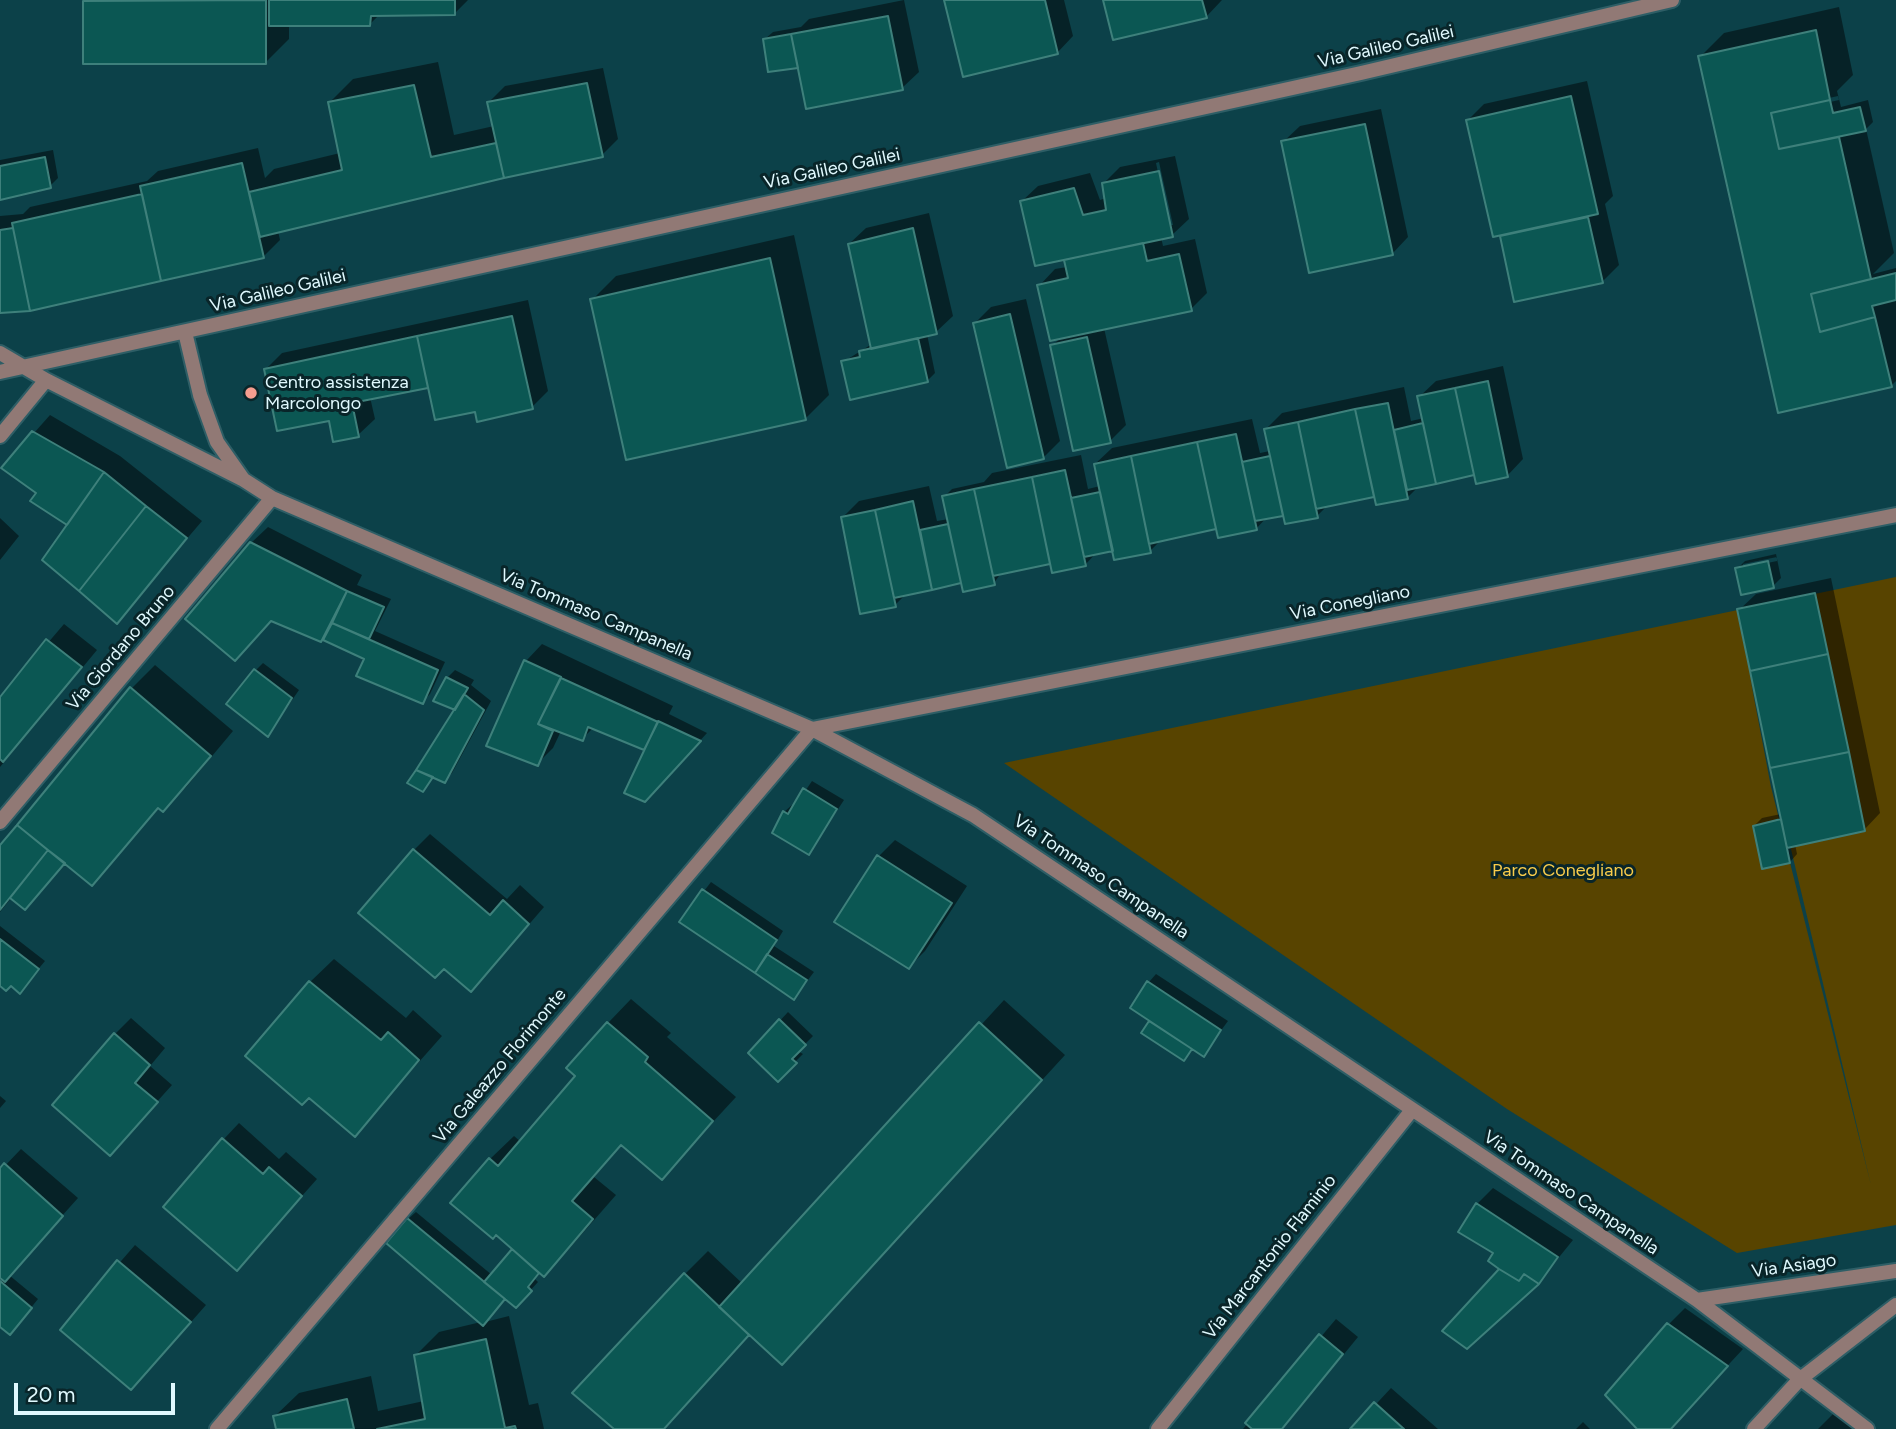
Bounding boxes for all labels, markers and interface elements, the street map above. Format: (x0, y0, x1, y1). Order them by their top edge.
street label: Via Galileo Galilei (1316, 21, 1456, 73)
street label: Via Galileo Galilei (762, 144, 902, 194)
street label: Via Galileo Galilei (208, 265, 348, 317)
place label: Centro assistenza Marcolongo (265, 372, 409, 414)
marker: Centro assistenza Marcolongo (243, 385, 259, 401)
street label: Via Tommaso Campanella (497, 565, 695, 665)
street label: Via Giordano Bruno (62, 581, 180, 715)
street label: Via Conegliano (1288, 581, 1412, 625)
street label: Via Tommaso Campanella (1009, 810, 1193, 944)
park label: Parco Conegliano (1492, 860, 1634, 882)
street label: Via Galeazzo Florimonte (429, 984, 571, 1148)
street label: Via Tommaso Campanella (1479, 1126, 1663, 1260)
street label: Via Marcantonio Flaminio (1199, 1170, 1341, 1344)
street label: Via Asiago (1750, 1249, 1838, 1283)
scale bar (18, 1370, 178, 1414)
text: 20 m (27, 1382, 75, 1407)

